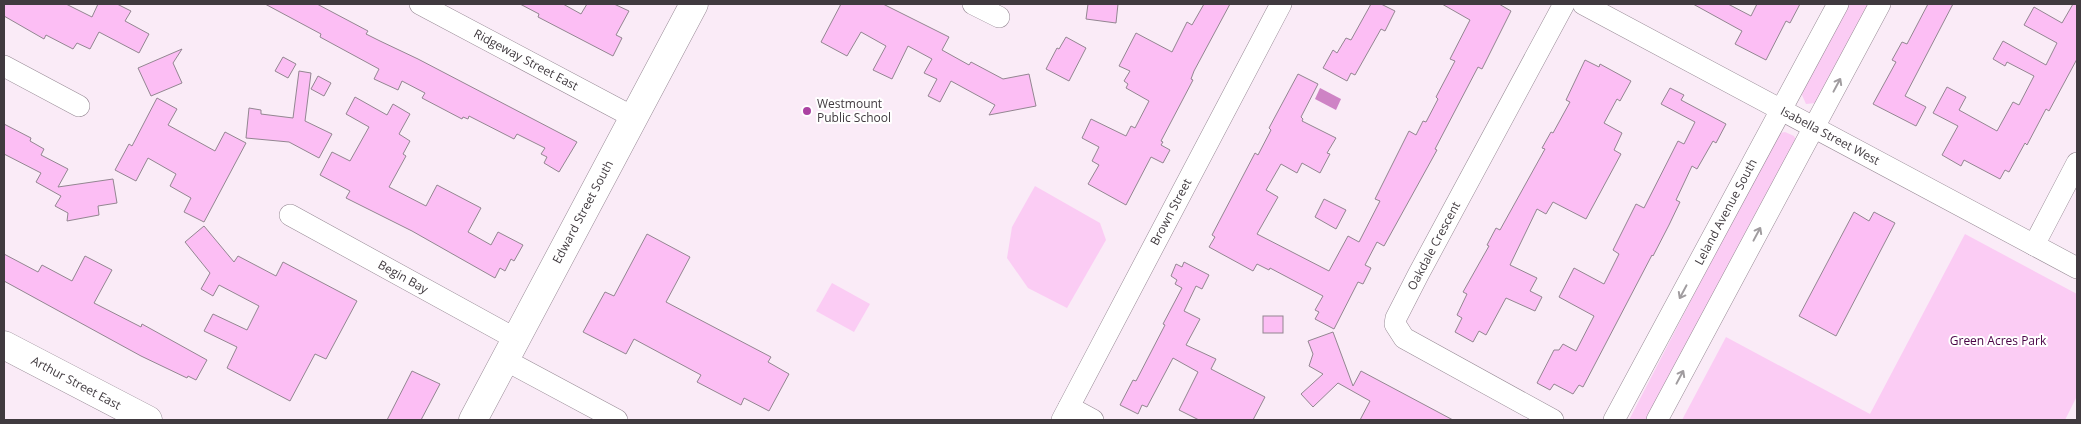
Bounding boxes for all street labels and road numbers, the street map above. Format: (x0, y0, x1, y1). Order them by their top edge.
street label: Ridgeway Street East (471, 25, 581, 94)
street label: Isabella Street West (1778, 102, 1883, 169)
street label: Leland Avenue South (1690, 156, 1761, 268)
street label: Edward Street South (548, 157, 617, 266)
street label: Brown Street (1146, 175, 1195, 248)
street label: Oakdale Crescent (1403, 198, 1464, 293)
street label: Begin Bay (375, 256, 432, 298)
street label: Arthur Street East (28, 352, 124, 413)

